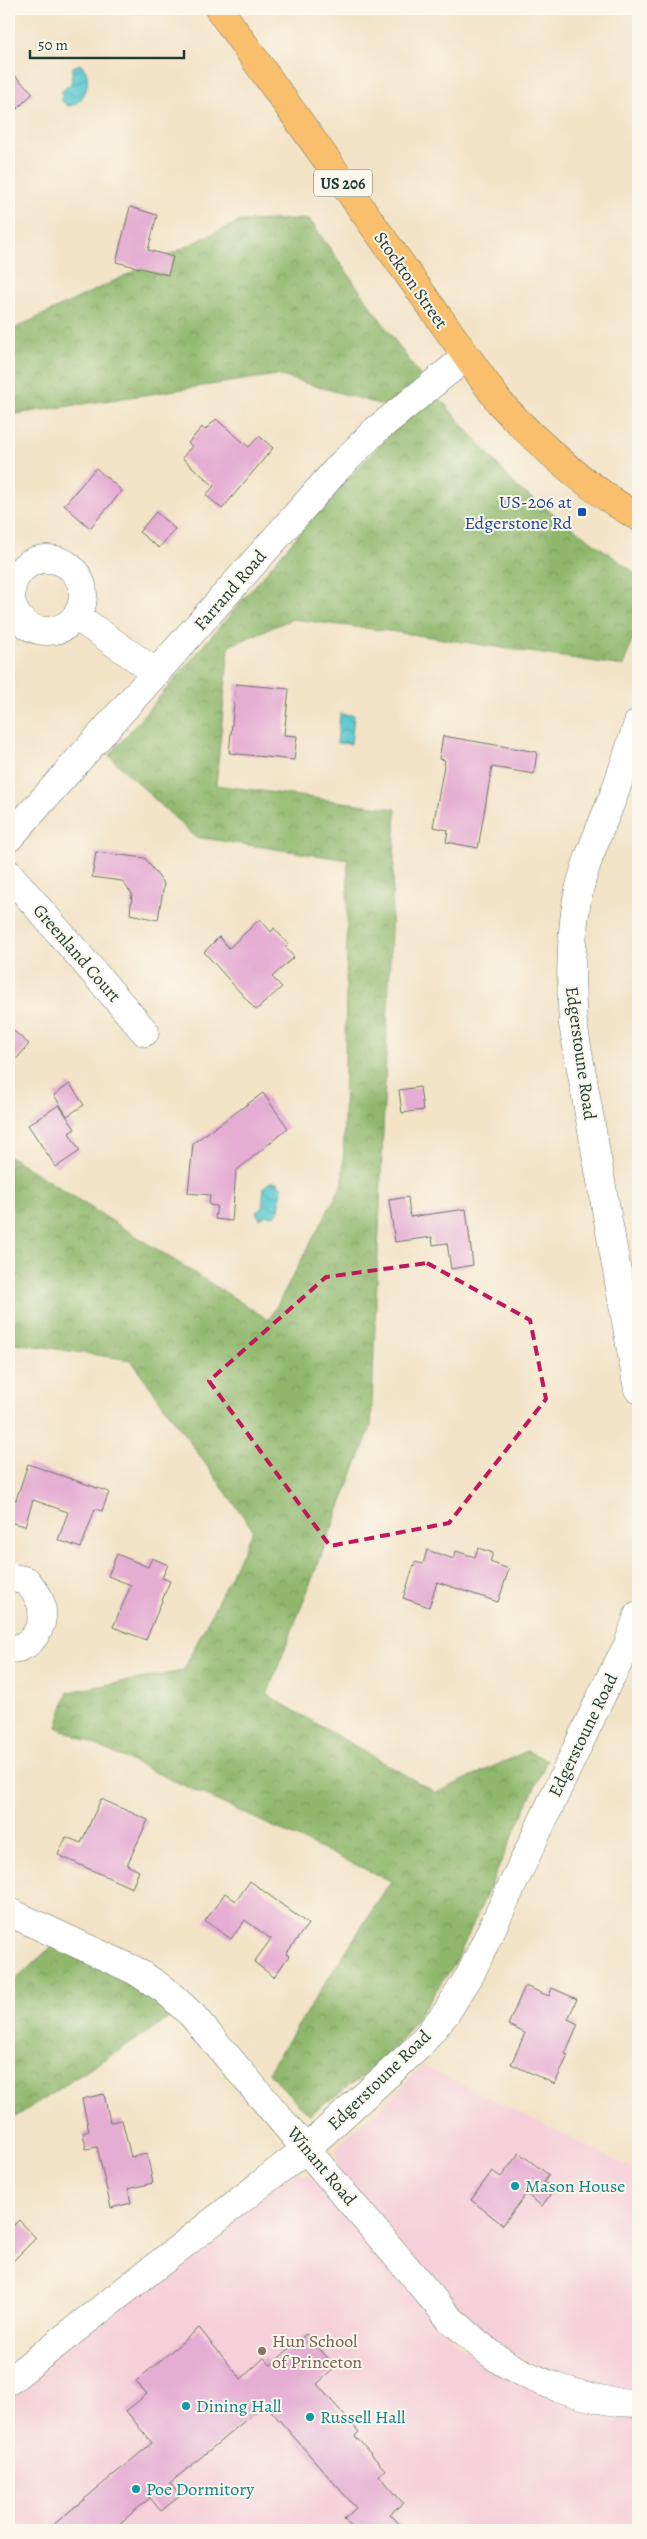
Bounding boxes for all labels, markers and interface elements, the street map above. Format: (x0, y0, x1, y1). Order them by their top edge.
scale bar (30, 28, 184, 60)
text: 50 m (38, 35, 68, 55)
road number: US 206 (314, 170, 372, 197)
street label: Stockton Street (369, 227, 453, 333)
place label: US-206 at Edgerstone Rd (464, 490, 572, 535)
marker: US-206 at Edgerstone Rd (576, 506, 588, 518)
street label: Farrand Road (188, 544, 272, 635)
street label: Greenland Court (28, 899, 126, 1007)
street label: Edgerstoune Road (560, 985, 602, 1122)
street label: Edgerstoune Road (543, 1669, 623, 1801)
street label: Edgerstoune Road (322, 2024, 436, 2135)
street label: Winant Road (281, 2121, 362, 2211)
place label: Mason House (525, 2174, 625, 2198)
marker: Mason House (509, 2180, 521, 2192)
place label: Hun School of Princeton (272, 2329, 362, 2374)
marker: Hun School of Princeton (256, 2345, 268, 2357)
place label: Dining Hall (196, 2394, 282, 2418)
marker: Dining Hall (180, 2400, 192, 2412)
place label: Russell Hall (320, 2405, 406, 2429)
marker: Russell Hall (304, 2411, 316, 2423)
place label: Poe Dormitory (146, 2477, 255, 2501)
marker: Poe Dormitory (130, 2483, 142, 2495)

